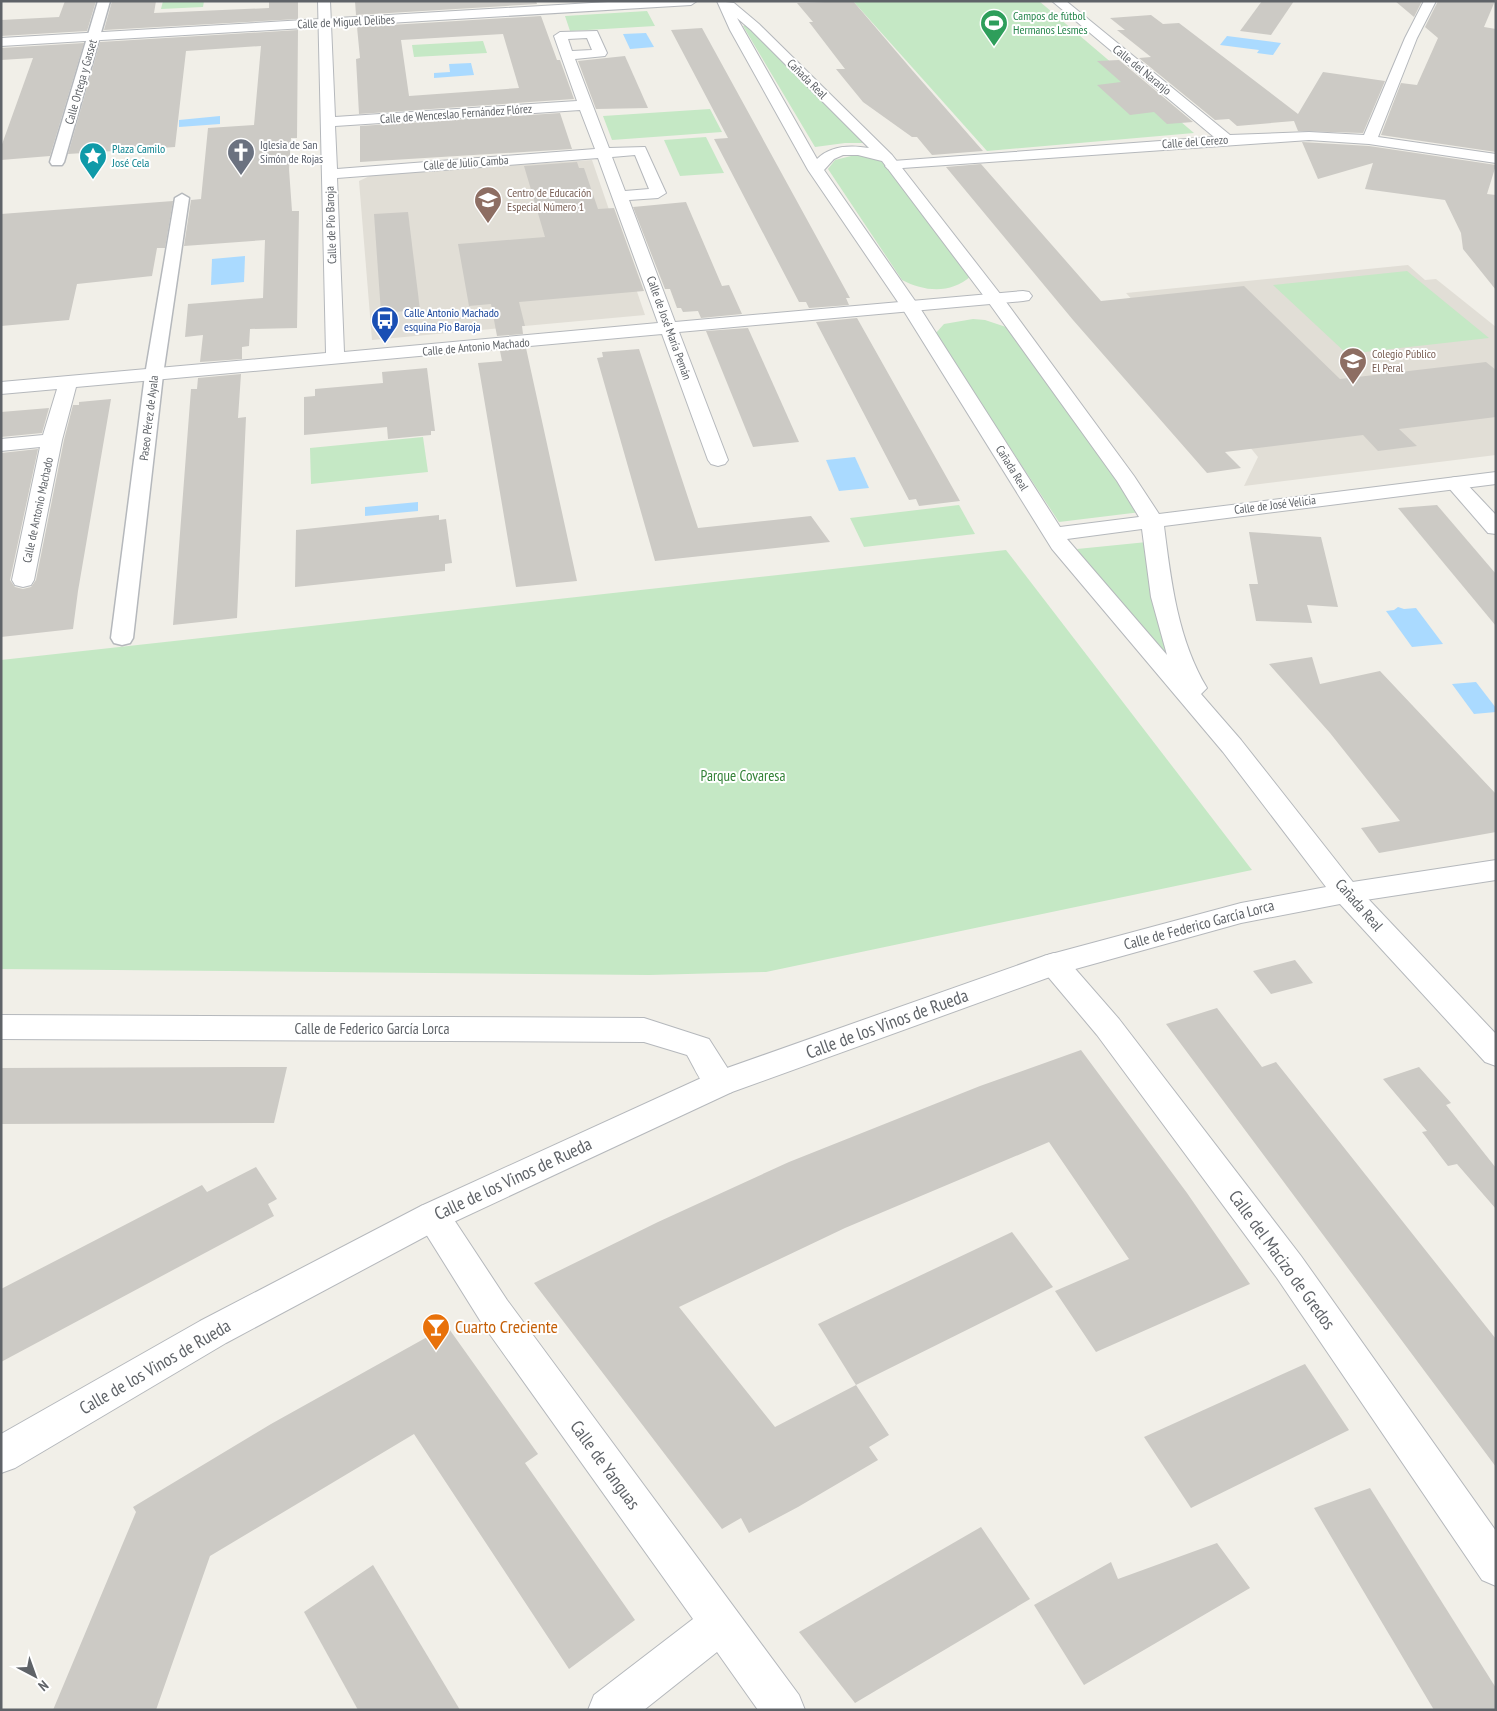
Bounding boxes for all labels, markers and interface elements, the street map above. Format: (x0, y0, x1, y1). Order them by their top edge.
sports icon: Campos de fútbol Hermanos Lesmes (979, 8, 1009, 47)
place label: Campos de fútbol Hermanos Lesmes (1013, 8, 1088, 37)
street label: Calle de Miguel Delibes (297, 11, 395, 32)
street label: Calle Ortega y Gasset (61, 37, 100, 126)
street label: Calle del Naranjo (1110, 41, 1175, 98)
street label: Cañada Real (784, 55, 831, 102)
street label: Calle de Wenceslao Fernández Flórez (379, 101, 533, 126)
street label: Calle del Cerezo (1161, 132, 1229, 151)
church icon: Iglesia de San Simón de Rojas (226, 137, 256, 176)
place label: Iglesia de San Simón de Rojas (260, 137, 323, 166)
place icon: Plaza Camilo José Cela (78, 141, 108, 180)
place label: Plaza Camilo José Cela (111, 141, 165, 170)
street label: Calle de Julio Camba (423, 152, 509, 173)
school or university icon: Centro de Educación Especial Número 1 (473, 185, 503, 224)
place label: Centro de Educación Especial Número 1 (507, 185, 591, 214)
street label: Calle de Pío Baroja (322, 186, 339, 264)
street label: Calle de José María Pemán (644, 274, 695, 382)
bus stop icon: Calle Antonio Machado esquina Pío Baroja (370, 305, 400, 344)
place label: Calle Antonio Machado esquina Pío Baroja (404, 305, 499, 334)
street label: Calle de Antonio Machado (422, 334, 530, 359)
school or university icon: Colegio Público El Peral (1338, 346, 1368, 385)
place label: Colegio Público El Peral (1372, 346, 1436, 375)
street label: Paseo Pérez de Ayala (136, 374, 161, 461)
street label: Cañada Real (993, 442, 1032, 493)
street label: Calle de Antonio Machado (19, 456, 56, 564)
street label: Calle de José Velicia (1233, 492, 1317, 517)
park label: Parque Covaresa (701, 766, 785, 785)
street label: Cañada Real (1331, 875, 1388, 935)
street label: Calle de Federico García Lorca (1122, 895, 1276, 954)
street label: Calle de los Vinos de Rueda (803, 983, 971, 1064)
street label: Calle de Federico García Lorca (295, 1019, 449, 1038)
street label: Calle de los Vinos de Rueda (430, 1132, 595, 1225)
street label: Calle del Macizo de Gredos (1224, 1185, 1341, 1334)
bar icon: Cuarto Creciente (421, 1312, 451, 1351)
street label: Calle de los Vinos de Rueda (75, 1314, 235, 1419)
place label: Cuarto Creciente (455, 1315, 558, 1338)
street label: Calle de Yanguas (565, 1416, 645, 1514)
north arrow (10, 1651, 60, 1701)
text: N (35, 1677, 52, 1695)

